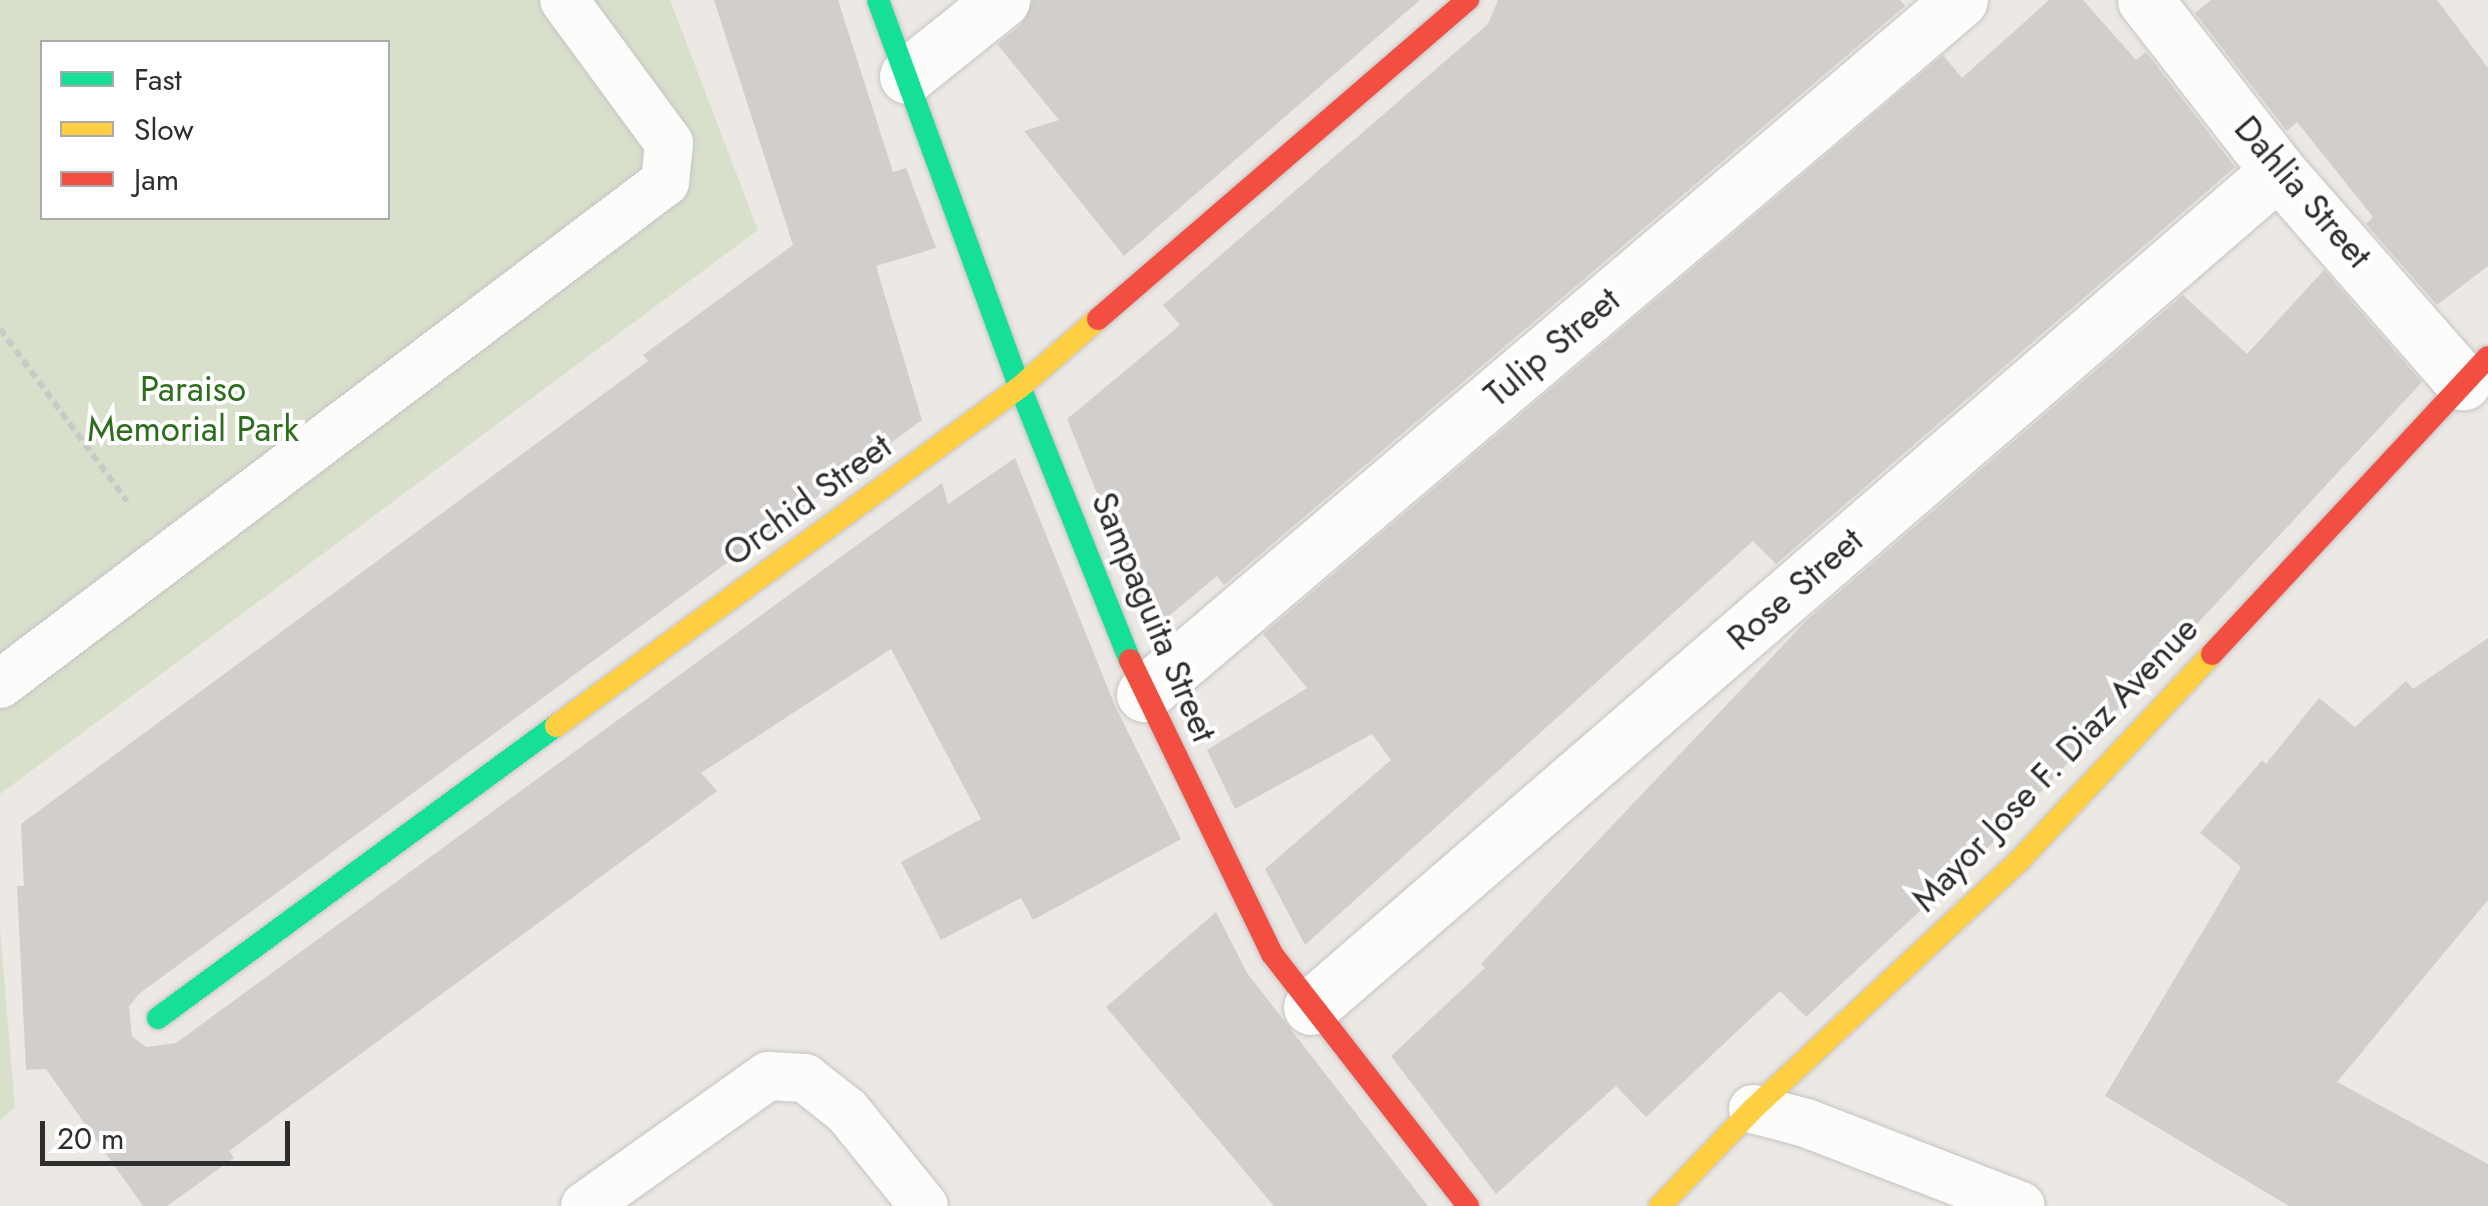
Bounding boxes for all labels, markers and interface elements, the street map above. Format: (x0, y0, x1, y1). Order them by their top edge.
legend (40, 40, 390, 220)
text: Fast (134, 58, 182, 101)
text: Slow (134, 108, 194, 151)
street label: Dahlia Street (2226, 108, 2380, 276)
text: Jam (134, 158, 179, 201)
street label: Tulip Street (1476, 279, 1628, 415)
park label: Paraiso Memorial Park (87, 368, 299, 450)
street label: Orchid Street (715, 425, 899, 575)
street label: Sampaguita Street (1083, 486, 1225, 748)
street label: Rose Street (1719, 519, 1871, 659)
street label: Mayor Jose F. Diaz Avenue (1903, 608, 2207, 920)
scale bar (45, 1101, 295, 1163)
text: 20 m (57, 1117, 124, 1160)

